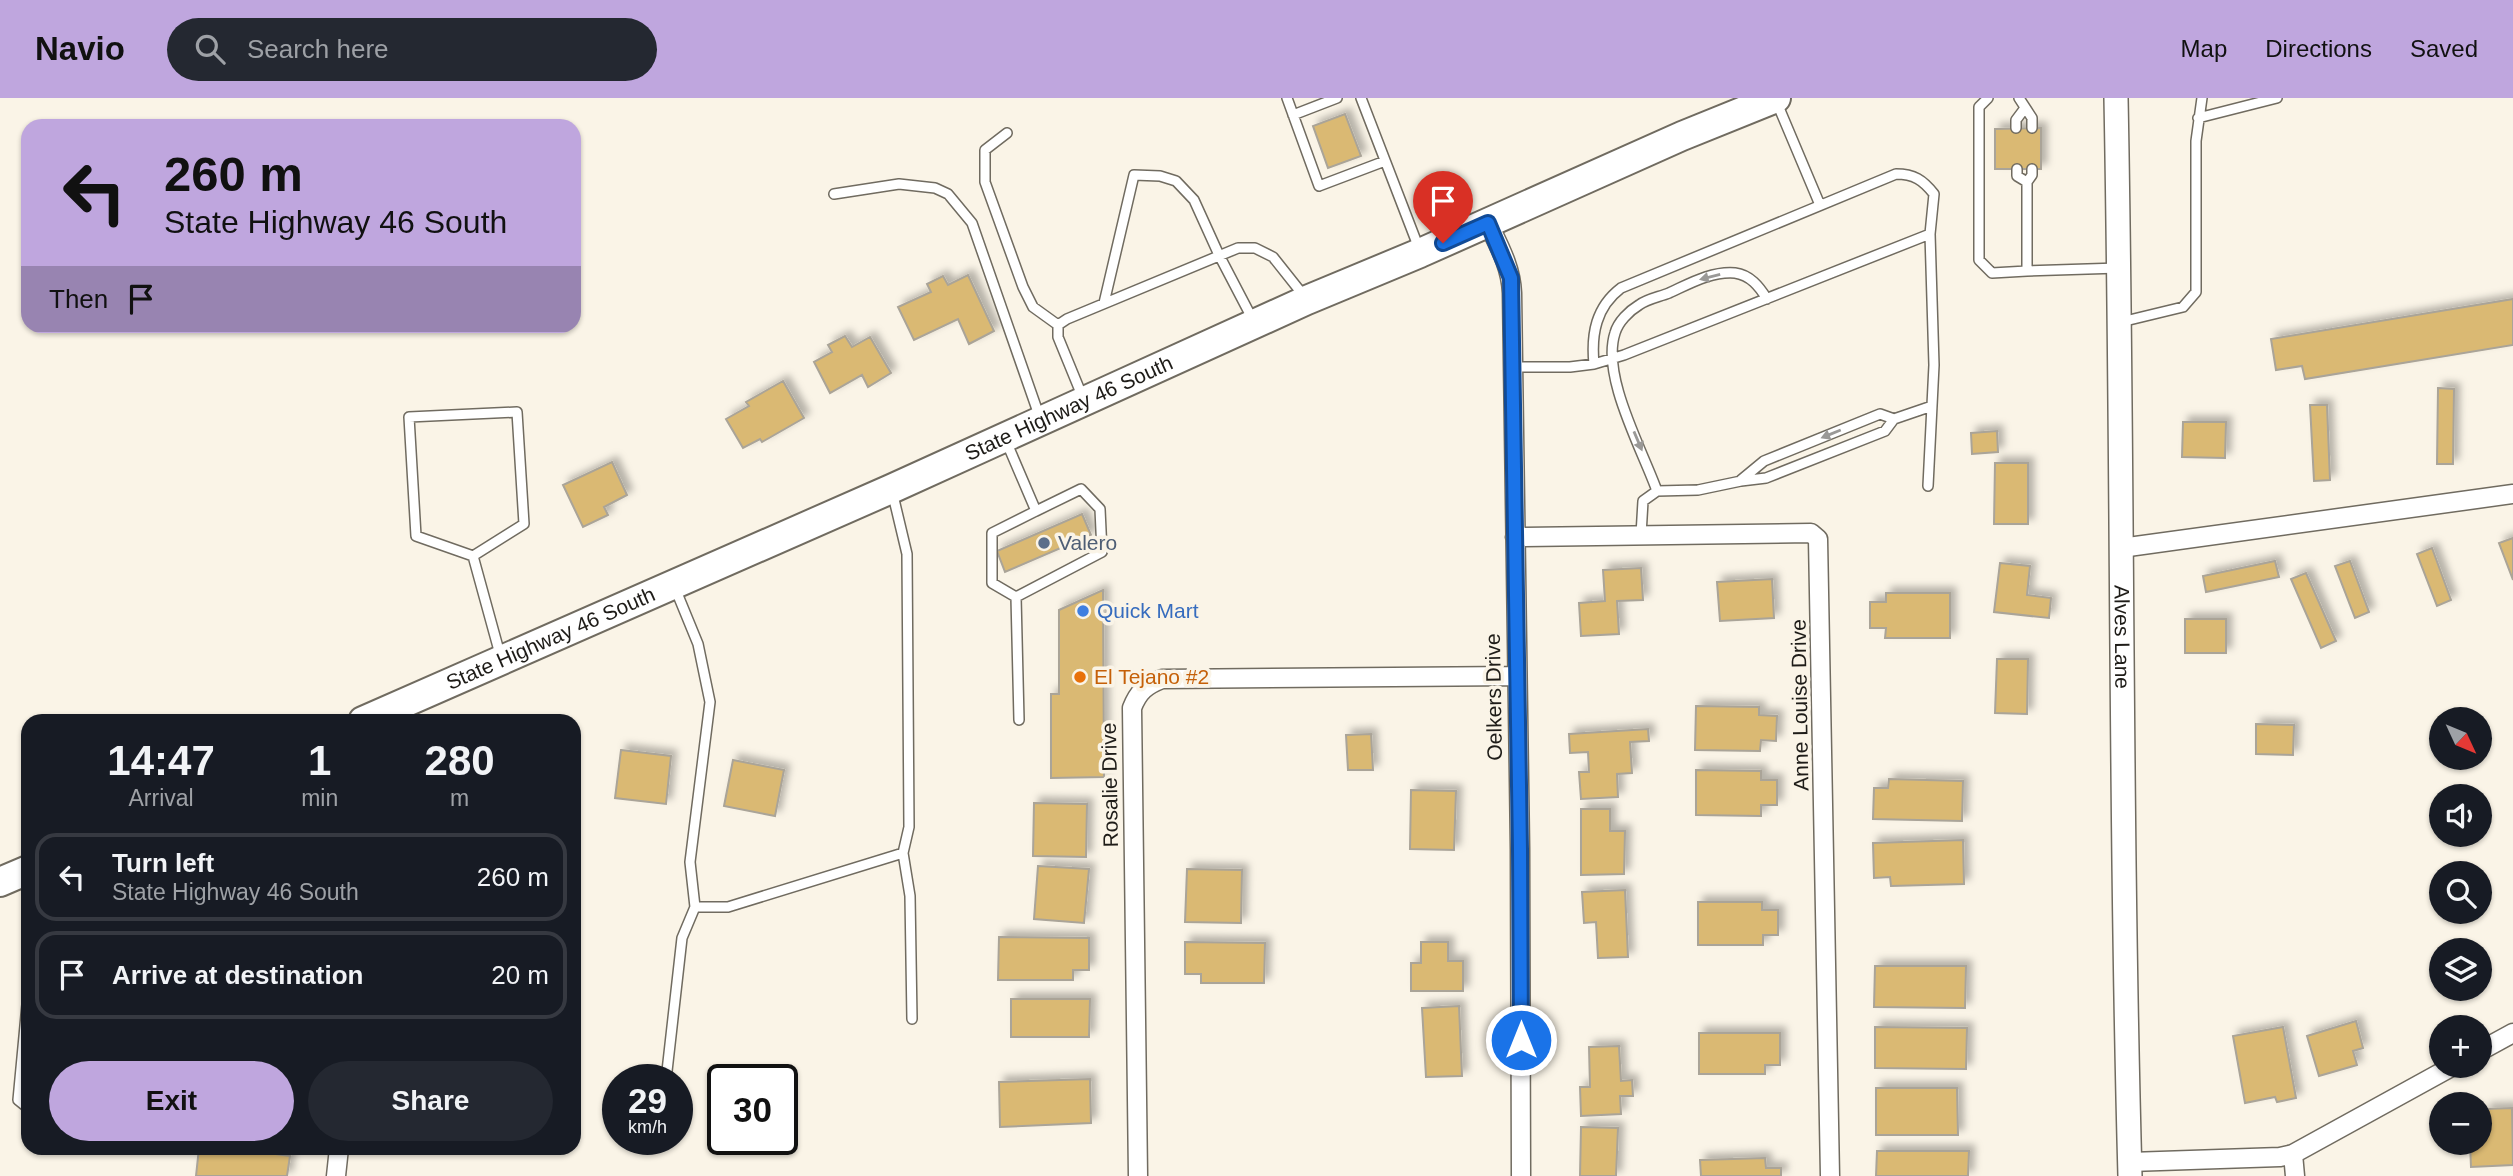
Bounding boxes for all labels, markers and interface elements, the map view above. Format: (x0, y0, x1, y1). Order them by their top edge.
search box (167, 18, 657, 81)
text: Navio (35, 30, 125, 67)
icon: search (191, 30, 229, 68)
text: Search here (247, 34, 389, 64)
text: Map (2181, 35, 2227, 62)
text: Directions (2265, 35, 2372, 62)
text: Saved (2410, 35, 2478, 62)
icon: left (49, 147, 140, 238)
text: 260 m (164, 147, 303, 201)
pin (1413, 171, 1473, 243)
icon: arrive (1424, 182, 1462, 220)
text: State Highway 46 South (164, 204, 507, 240)
one-way arrow (1699, 272, 1721, 283)
icon: arrive (122, 280, 160, 318)
text: Then (49, 284, 108, 314)
street label: State Highway 46 South (961, 351, 1176, 465)
one-way arrow (1820, 429, 1841, 440)
one-way arrow (1633, 431, 1644, 452)
place label: Valero (1058, 531, 1117, 554)
marker: Valero (1036, 535, 1052, 551)
street label: State Highway 46 South (443, 582, 658, 694)
street label: Alves Lane (2110, 585, 2134, 689)
place label: Quick Mart (1097, 599, 1199, 622)
marker: Quick Mart (1075, 603, 1091, 619)
street label: Anne Louise Drive (1787, 619, 1812, 791)
street label: Oelkers Drive (1481, 633, 1506, 761)
place label: El Tejano #2 (1094, 665, 1209, 688)
marker: El Tejano #2 (1072, 669, 1088, 685)
north arrow (2429, 707, 2492, 770)
map controls (2429, 707, 2492, 1155)
street label: Rosalie Drive (1097, 722, 1122, 848)
text: 14:47 (107, 737, 215, 784)
text: 1 (308, 737, 331, 784)
text: 280 (425, 737, 495, 784)
button: sound (2429, 784, 2492, 847)
text: Arrival (128, 785, 194, 811)
text: min (301, 785, 338, 811)
text: m (450, 785, 469, 811)
text: Turn left (112, 848, 214, 878)
icon: left (53, 858, 91, 896)
button: search (2429, 861, 2492, 924)
text: 260 m (477, 862, 549, 892)
text: State Highway 46 South (112, 879, 359, 905)
button: layers (2429, 938, 2492, 1001)
icon: arrive (53, 956, 91, 994)
text: Arrive at destination (112, 960, 363, 990)
text: 20 m (491, 960, 549, 990)
position arrow (1484, 1003, 1558, 1077)
button: + (2429, 1015, 2492, 1078)
button: Exit (49, 1061, 294, 1141)
button: Share (308, 1061, 553, 1141)
speed limit sign: 30 (707, 1064, 798, 1155)
text: 29 (628, 1081, 667, 1120)
button: − (2429, 1092, 2492, 1155)
text: km/h (628, 1117, 667, 1137)

